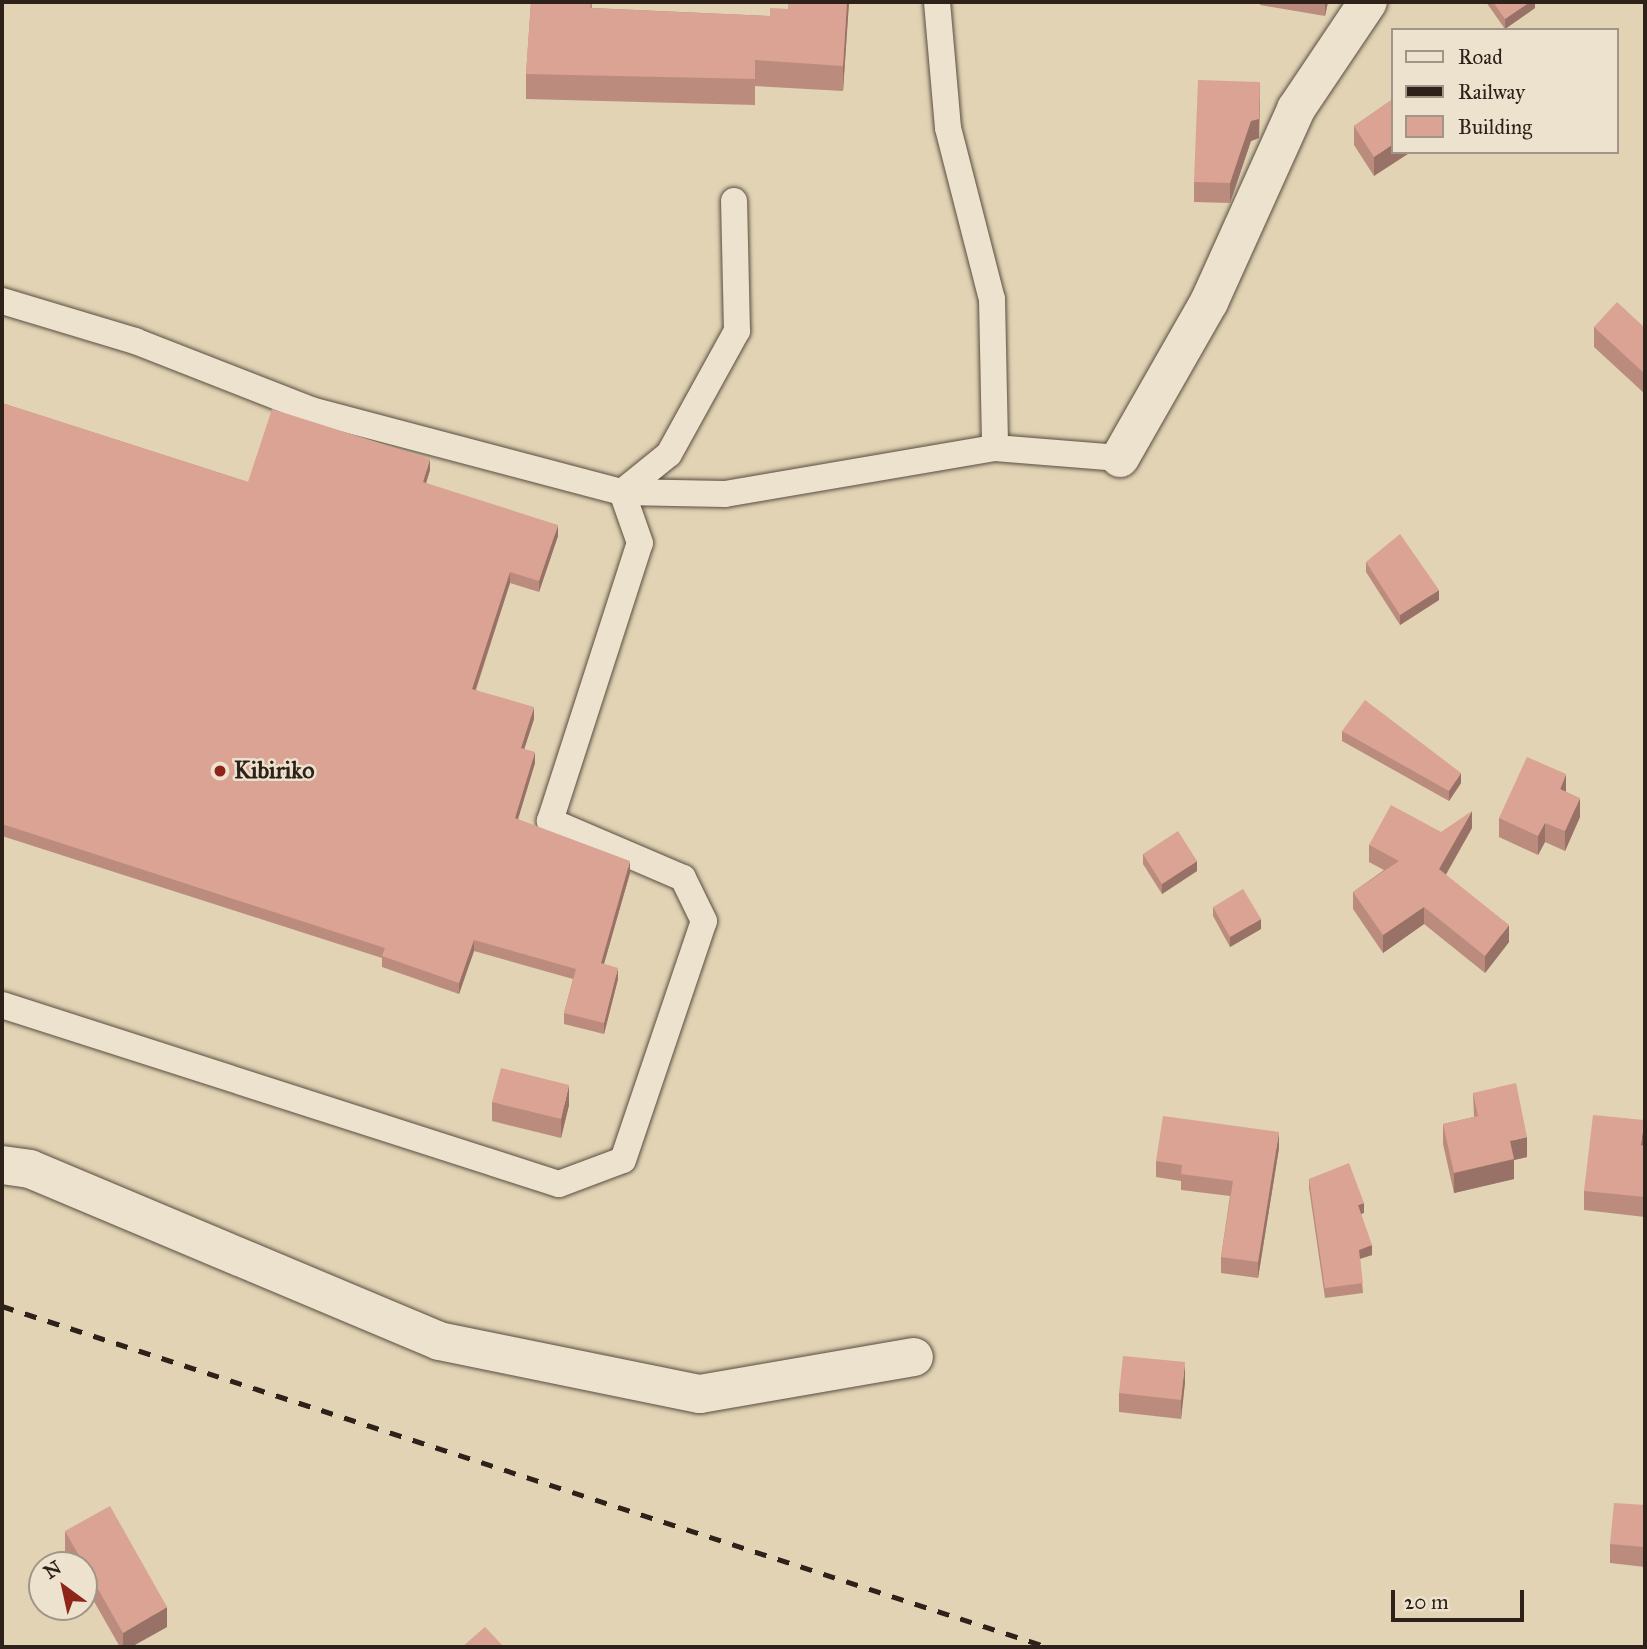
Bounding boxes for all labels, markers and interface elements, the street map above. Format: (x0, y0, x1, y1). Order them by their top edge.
legend (1392, 28, 1619, 154)
text: Road (1458, 44, 1503, 70)
text: Railway (1458, 79, 1525, 105)
text: Building (1458, 114, 1532, 140)
place label: Kibiriko (234, 757, 314, 785)
marker: Kibiriko (212, 763, 228, 779)
north arrow (28, 1551, 98, 1621)
text: N (39, 1556, 65, 1584)
scale bar (1395, 1576, 1528, 1620)
text: 20 m (1404, 1589, 1449, 1615)

